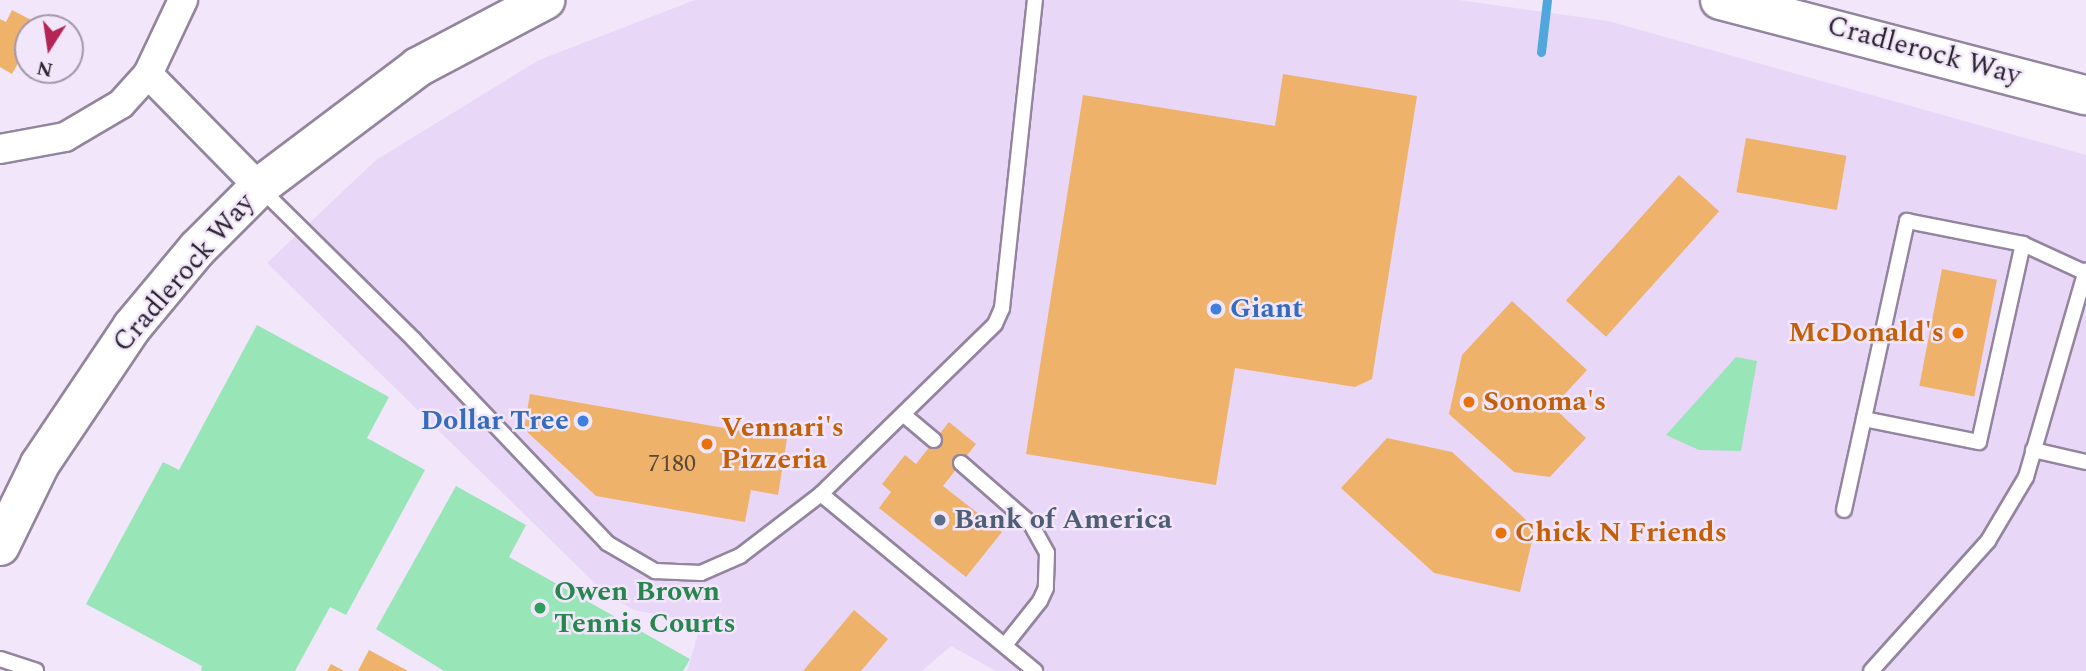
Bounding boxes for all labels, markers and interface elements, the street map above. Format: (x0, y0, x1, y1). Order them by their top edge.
street label: Cradlerock Way (1823, 9, 2025, 93)
north arrow (14, 14, 84, 84)
text: N (34, 52, 56, 84)
street label: Cradlerock Way (106, 187, 262, 359)
place label: Giant (1230, 292, 1303, 326)
marker: Giant (1208, 301, 1224, 317)
place label: McDonald's (1788, 316, 1944, 350)
marker: McDonald's (1950, 325, 1966, 341)
place label: Sonoma's (1483, 385, 1606, 419)
marker: Sonoma's (1461, 394, 1477, 410)
place label: Dollar Tree (421, 404, 569, 438)
place label: Vennari's Pizzeria (721, 411, 844, 477)
marker: Dollar Tree (575, 413, 591, 429)
marker: Vennari's Pizzeria (699, 436, 715, 452)
house number: 7180 (648, 451, 696, 479)
place label: Bank of America (954, 503, 1172, 537)
marker: Bank of America (932, 512, 948, 528)
place label: Chick N Friends (1515, 516, 1727, 550)
marker: Chick N Friends (1493, 525, 1509, 541)
place label: Owen Brown Tennis Courts (554, 575, 736, 641)
marker: Owen Brown Tennis Courts (532, 600, 548, 616)

